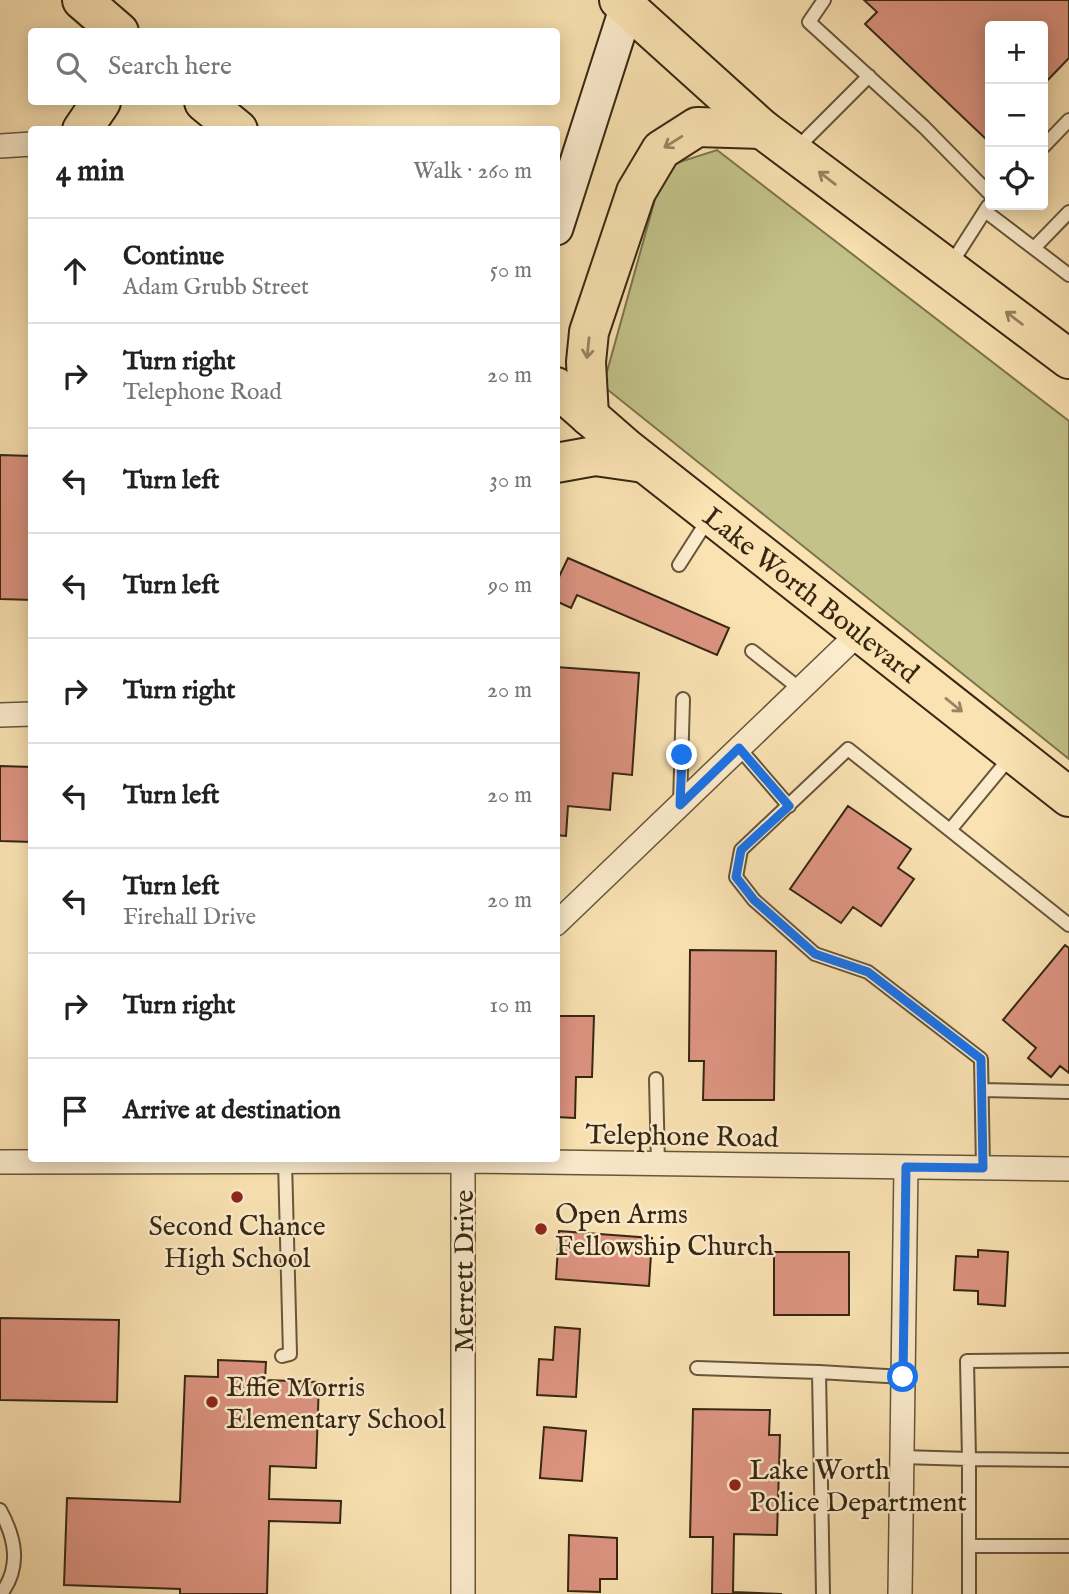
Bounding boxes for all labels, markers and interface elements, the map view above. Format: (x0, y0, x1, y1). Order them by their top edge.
map controls (985, 21, 1048, 210)
button: + (985, 21, 1048, 84)
search box (28, 28, 560, 105)
icon: search (52, 48, 90, 86)
text: Search here (108, 50, 232, 83)
button: − (985, 84, 1048, 147)
one-way arrow (664, 135, 684, 149)
button: locate (985, 147, 1048, 210)
text: 4 min (56, 153, 124, 191)
text: Walk · 260 m (413, 157, 532, 186)
one-way arrow (817, 171, 836, 186)
text: Continue (123, 240, 224, 273)
icon: ahead (56, 252, 94, 290)
text: 50 m (490, 256, 532, 285)
text: Adam Grubb Street (123, 273, 309, 302)
one-way arrow (1005, 311, 1024, 326)
one-way arrow (581, 336, 594, 359)
text: Turn right (123, 345, 236, 378)
icon: right (56, 357, 94, 395)
text: 20 m (487, 361, 532, 390)
text: Telephone Road (123, 378, 282, 407)
icon: left (56, 462, 94, 500)
text: Turn left (123, 464, 220, 497)
text: 30 m (489, 466, 532, 495)
street label: Lake Worth Boulevard (695, 500, 925, 692)
icon: left (56, 567, 94, 605)
text: Turn left (123, 569, 220, 602)
text: 90 m (488, 571, 532, 600)
icon: right (56, 672, 94, 710)
text: Turn right (123, 674, 236, 707)
text: 20 m (487, 676, 532, 705)
one-way arrow (944, 698, 962, 713)
route end (666, 739, 697, 770)
icon: left (56, 777, 94, 815)
text: Turn left (123, 779, 220, 812)
text: 20 m (487, 781, 532, 810)
text: Turn left (123, 870, 220, 903)
icon: left (56, 882, 94, 920)
text: 20 m (487, 886, 532, 915)
text: Firehall Drive (123, 903, 256, 932)
icon: right (56, 987, 94, 1025)
text: Turn right (123, 989, 236, 1022)
text: 10 m (489, 991, 532, 1020)
icon: arrive (56, 1092, 94, 1130)
text: Arrive at destination (123, 1094, 341, 1127)
street label: Telephone Road (585, 1118, 779, 1157)
marker: Second Chance High School (229, 1189, 245, 1205)
street label: Merrett Drive (448, 1189, 483, 1352)
place label: Open Arms Fellowship Church (555, 1198, 774, 1265)
place label: Second Chance High School (149, 1210, 326, 1277)
marker: Open Arms Fellowship Church (533, 1221, 549, 1237)
route start (887, 1361, 918, 1392)
place label: Effie Morris Elementary School (226, 1371, 446, 1438)
marker: Effie Morris Elementary School (204, 1394, 220, 1410)
place label: Lake Worth Police Department (749, 1454, 967, 1521)
marker: Lake Worth Police Department (727, 1477, 743, 1493)

